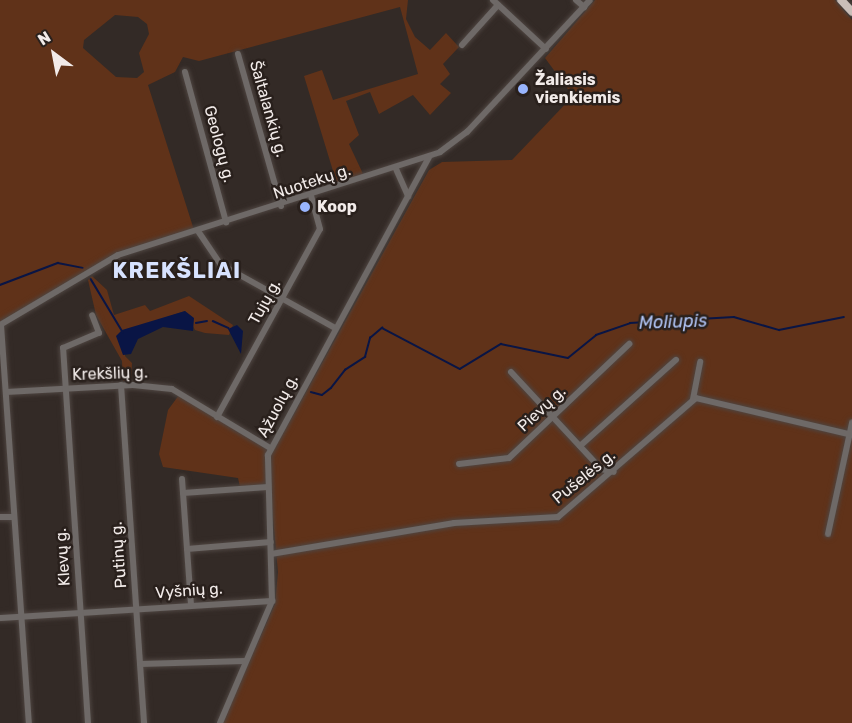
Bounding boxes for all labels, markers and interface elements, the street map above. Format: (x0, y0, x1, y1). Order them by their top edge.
north arrow (24, 24, 84, 84)
text: N (34, 27, 54, 49)
street label: Šaltalankių g. (245, 59, 291, 159)
place label: Žaliasis vienkiemis (535, 70, 620, 108)
marker: Žaliasis vienkiemis (516, 82, 530, 96)
street label: Geologų g. (200, 103, 238, 185)
street label: Nuotekų g. (271, 160, 353, 204)
place label: Koop (317, 197, 357, 217)
marker: Koop (298, 200, 312, 214)
district label: KREKŠLIAI (112, 258, 242, 284)
street label: Tujų g. (245, 276, 285, 328)
water label: Moliupis (638, 310, 708, 334)
street label: Krekšlių g. (72, 363, 148, 385)
street label: Ąžuolų g. (253, 371, 303, 441)
street label: Pievų g. (514, 382, 570, 436)
street label: Pušelės g. (549, 446, 619, 508)
street label: Putinų g. (107, 521, 131, 589)
street label: Klevų g. (51, 527, 75, 587)
street label: Vyšnių g. (155, 579, 223, 603)

